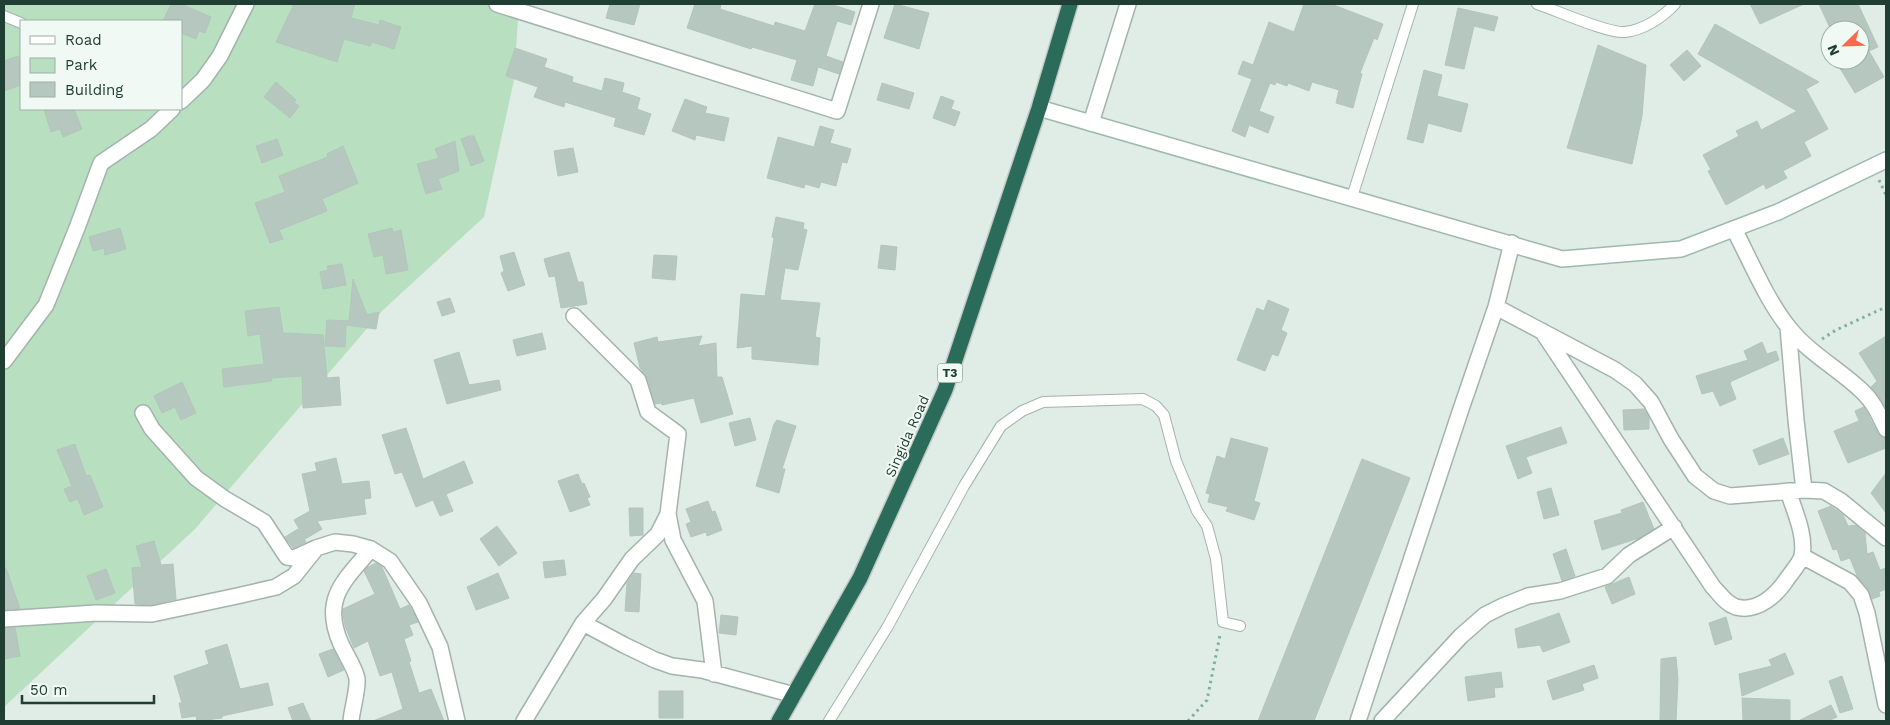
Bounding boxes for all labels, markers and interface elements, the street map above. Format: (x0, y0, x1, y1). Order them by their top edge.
legend (20, 20, 182, 110)
north arrow (1820, 20, 1870, 70)
text: Road (65, 31, 102, 49)
text: N (1824, 42, 1842, 58)
text: Park (65, 56, 98, 74)
text: Building (65, 81, 123, 99)
road number: T3 (938, 363, 962, 382)
street label: Singida Road (882, 393, 932, 479)
scale bar (22, 672, 155, 704)
text: 50 m (30, 681, 67, 699)

